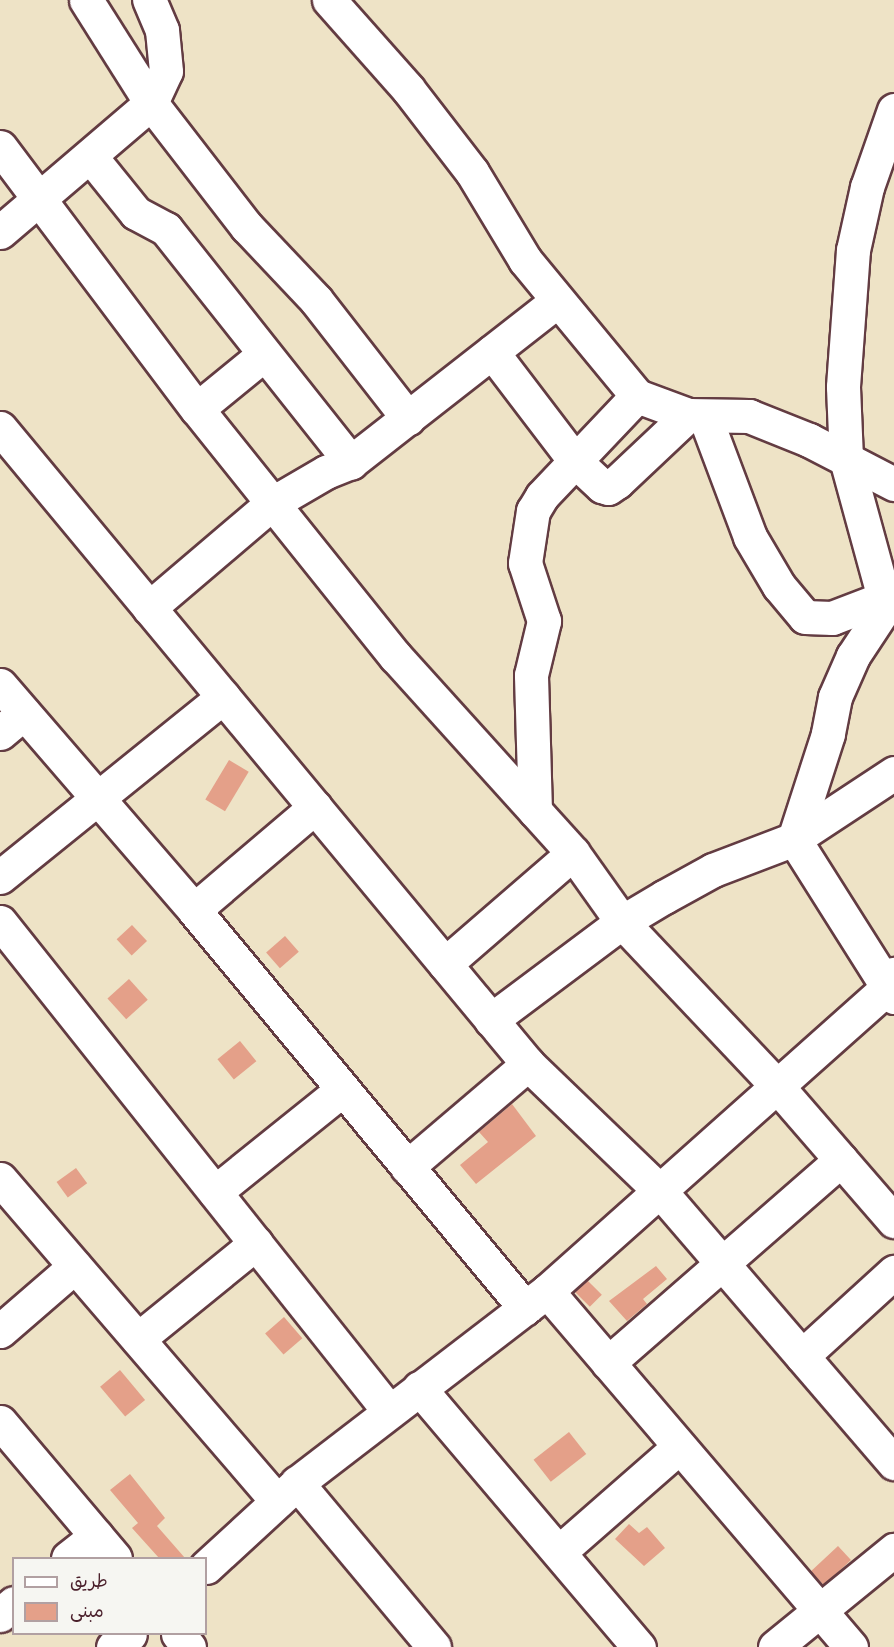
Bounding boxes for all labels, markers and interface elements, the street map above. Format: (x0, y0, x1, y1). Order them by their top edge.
legend (12, 1557, 207, 1635)
text: طريق (70, 1571, 108, 1592)
text: مبنى (70, 1601, 104, 1622)

